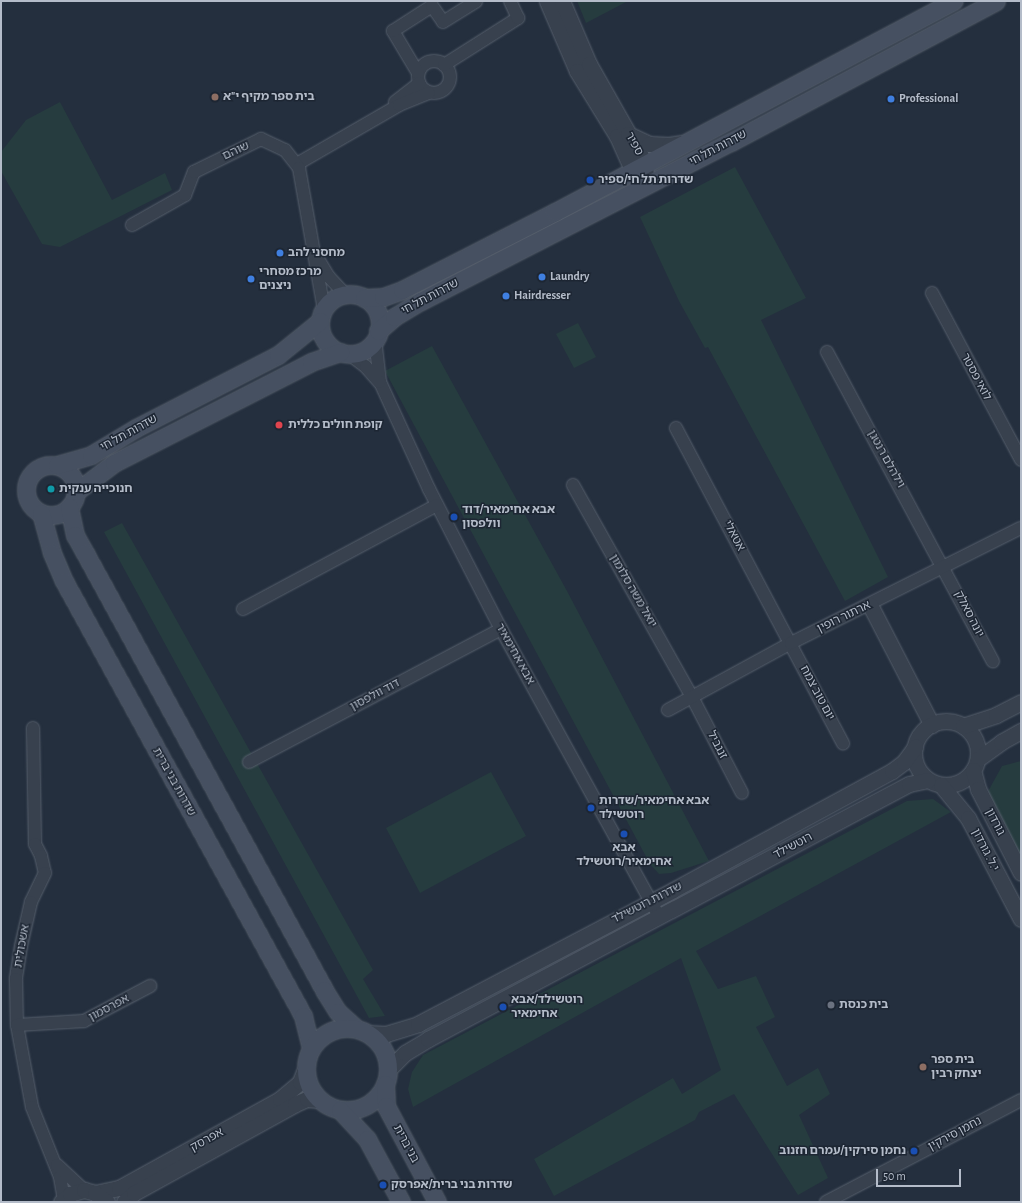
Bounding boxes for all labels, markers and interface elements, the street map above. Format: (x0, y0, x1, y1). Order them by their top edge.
place label: בית ספר מקיף י"א (223, 90, 315, 104)
marker: בית ספר מקיף י"א (210, 92, 220, 102)
place label: Professional (899, 92, 958, 106)
marker: Professional (886, 94, 896, 104)
street label: שדרות תל חי (687, 127, 749, 169)
street label: ספיר (622, 130, 646, 158)
street label: שוהם (220, 139, 252, 163)
place label: שדרות תל חי/ספיר (598, 173, 694, 187)
marker: שדרות תל חי/ספיר (585, 175, 595, 185)
place label: מחסני להב (288, 246, 345, 260)
marker: מחסני להב (275, 248, 285, 258)
place label: מרכז מסחרי ניצנים (259, 265, 321, 293)
place label: Laundry (550, 270, 589, 284)
marker: Laundry (537, 272, 547, 282)
marker: מרכז מסחרי ניצנים (246, 274, 256, 284)
street label: שדרות תל חי (399, 276, 461, 318)
place label: Hairdresser (514, 289, 570, 303)
marker: Hairdresser (501, 291, 511, 301)
street label: לואי פסטר (958, 351, 994, 403)
street label: שדרות תל חי (98, 411, 160, 455)
place label: קופת חולים כללית (288, 418, 383, 432)
marker: קופת חולים כללית (273, 419, 285, 431)
street label: וילהלם רנטגן (864, 427, 908, 491)
place label: חנוכייה ענקית (59, 482, 133, 496)
marker: חנוכייה ענקית (46, 484, 56, 494)
place label: אבא אחימאיר/דוד וולפסון (462, 503, 555, 531)
marker: אבא אחימאיר/דוד וולפסון (449, 512, 459, 522)
street label: אטאלי (720, 518, 748, 554)
street label: יואל משה סלומון (606, 552, 660, 630)
street label: יונה סאלק (951, 588, 987, 640)
street label: ארתור רופין (815, 598, 873, 636)
street label: אבא אחימאיר (492, 621, 538, 687)
street label: יום טוב צמח (797, 663, 837, 723)
street label: דוד וולפסון (348, 676, 402, 714)
street label: זנגביל (704, 728, 730, 762)
street label: שדרות בני ברית (149, 745, 199, 819)
place label: אבא אחימאיר/שדרות רוטשילד (599, 794, 709, 822)
marker: אבא אחימאיר/שדרות רוטשילד (586, 803, 596, 813)
street label: גורדון (982, 806, 1008, 838)
street label: י.ל. גורדון (968, 826, 1002, 874)
marker: אבא אחימאיר/רוטשילד (619, 829, 629, 839)
street label: רוטשילד (771, 830, 815, 862)
place label: אבא אחימאיר/רוטשילד (576, 841, 672, 869)
street label: שדרות רוטשילד (609, 879, 685, 927)
street label: אשכולית (11, 923, 33, 969)
street label: אפרסמון (86, 991, 132, 1025)
place label: רוטשילד/אבא אחימאיר (511, 993, 583, 1021)
place label: בית כנסת (839, 998, 888, 1012)
marker: בית כנסת (826, 1000, 836, 1010)
marker: רוטשילד/אבא אחימאיר (498, 1002, 508, 1012)
place label: בית ספר יצחק רבין (931, 1053, 981, 1081)
marker: בית ספר יצחק רבין (918, 1062, 928, 1072)
street label: נחמן סירקין (926, 1114, 984, 1154)
street label: בני ברית (390, 1122, 422, 1166)
street label: אפרסק (188, 1125, 226, 1155)
place label: נחמן סירקין/עמרם חזנוב (779, 1144, 906, 1158)
marker: נחמן סירקין/עמרם חזנוב (909, 1146, 919, 1156)
scale bar (878, 1161, 963, 1187)
text: 50 m (883, 1170, 906, 1182)
place label: שדרות בני ברית/אפרסק (391, 1178, 512, 1192)
marker: שדרות בני ברית/אפרסק (378, 1180, 388, 1190)

